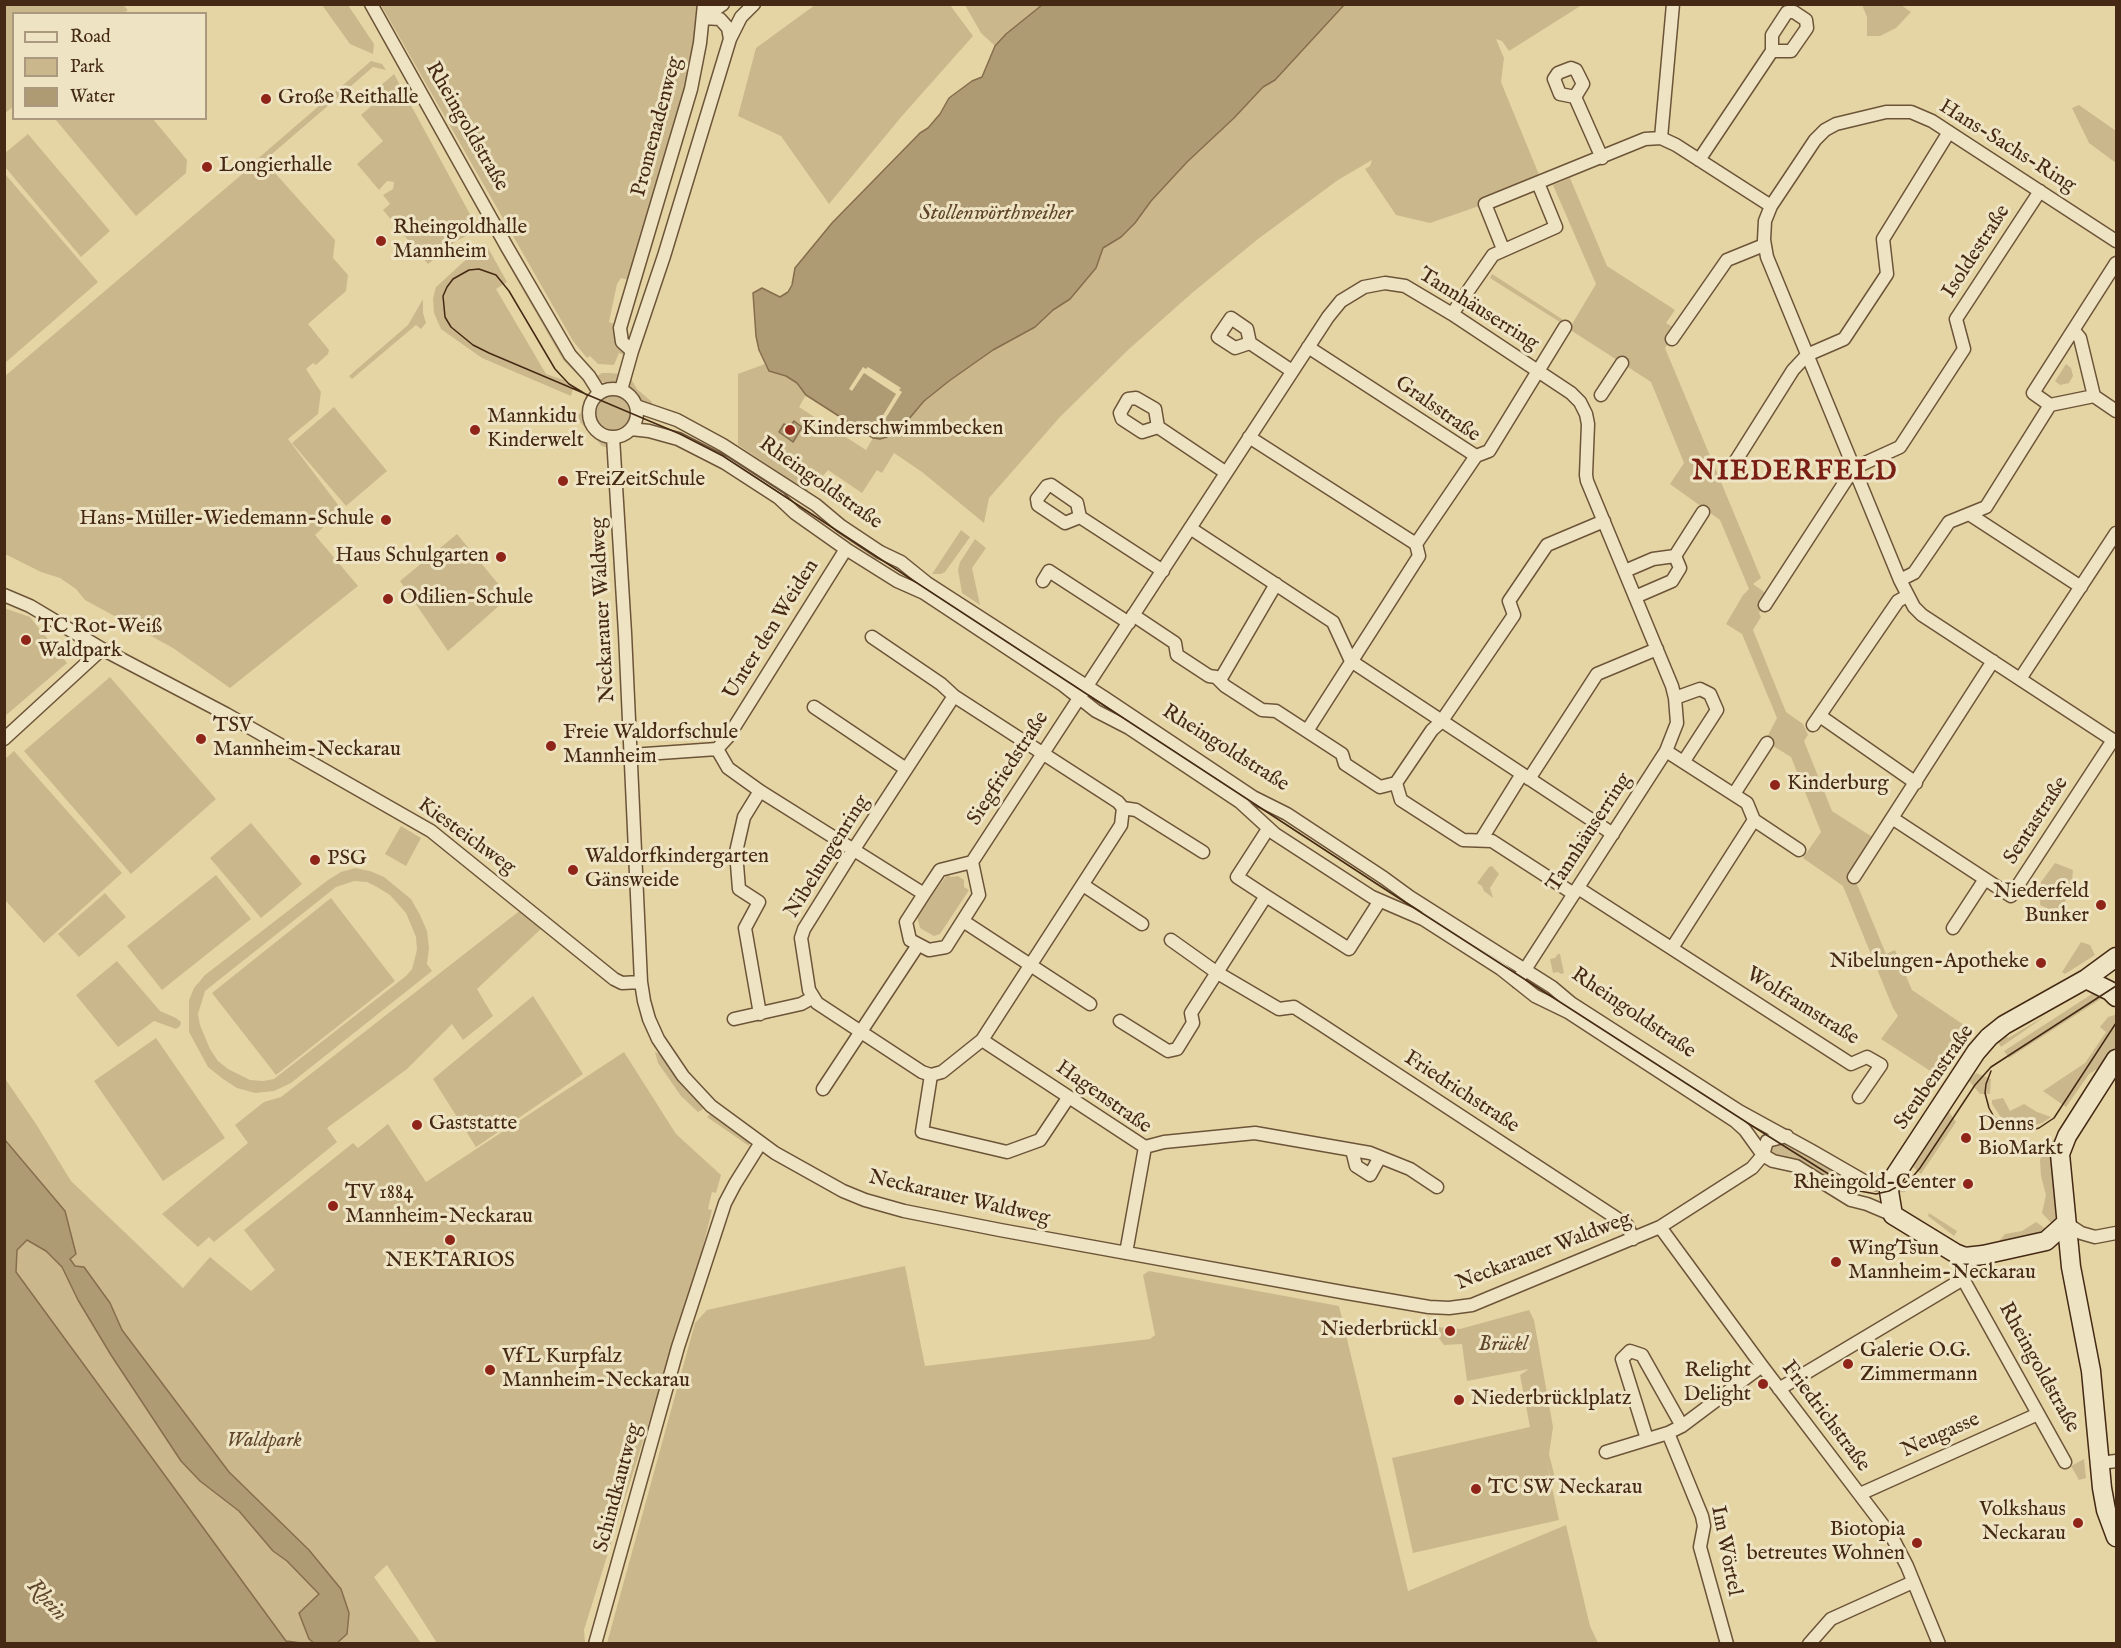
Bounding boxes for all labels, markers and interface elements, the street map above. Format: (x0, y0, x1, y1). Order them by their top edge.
legend (12, 12, 207, 120)
text: Road (70, 26, 111, 49)
street label: Promenadenweg (627, 54, 689, 200)
text: Park (70, 56, 104, 79)
street label: Rheingoldstraße (419, 58, 513, 196)
text: Water (70, 86, 115, 109)
place label: Große Reithalle (278, 86, 418, 112)
marker: Große Reithalle (259, 92, 273, 106)
street label: Hans-Sachs-Ring (1934, 95, 2080, 199)
place label: Longierhalle (219, 154, 332, 180)
marker: Longierhalle (200, 160, 214, 174)
water label: Stollenwörthweiher (919, 201, 1073, 227)
street label: Isoldestraße (1938, 201, 2016, 303)
place label: Rheingoldhalle Mannheim (393, 216, 527, 266)
marker: Rheingoldhalle Mannheim (374, 234, 388, 248)
street label: Tannhäuserring (1413, 263, 1543, 357)
street label: Gralsstraße (1389, 371, 1485, 449)
place label: Mannkidu Kinderwelt (487, 405, 584, 455)
place label: Kinderschwimmbecken (802, 417, 1003, 443)
marker: Mannkidu Kinderwelt (468, 423, 482, 437)
marker: Kinderschwimmbecken (783, 423, 797, 437)
street label: Rheingoldstraße (754, 432, 886, 536)
district label: NIEDERFELD (1692, 457, 1898, 489)
place label: FreiZeitSchule (575, 468, 705, 494)
marker: FreiZeitSchule (556, 474, 570, 488)
place label: Hans-Müller-Wiedemann-Schule (79, 507, 374, 533)
marker: Hans-Müller-Wiedemann-Schule (379, 513, 393, 527)
street label: Neckarauer Waldweg (587, 517, 621, 703)
place label: Haus Schulgarten (335, 544, 489, 570)
marker: Haus Schulgarten (494, 550, 508, 564)
street label: Unter den Weiden (719, 555, 825, 705)
place label: Odilien-Schule (400, 586, 533, 612)
marker: Odilien-Schule (381, 592, 395, 606)
place label: TC Rot-Weiß Waldpark (38, 615, 162, 665)
marker: TC Rot-Weiß Waldpark (19, 633, 33, 647)
street label: Rheingoldstraße (1157, 700, 1293, 798)
street label: Siegfriedstraße (963, 707, 1055, 831)
place label: TSV Mannheim-Neckarau (213, 714, 401, 764)
place label: Freie Waldorfschule Mannheim (563, 721, 738, 771)
marker: TSV Mannheim-Neckarau (194, 732, 208, 746)
marker: Freie Waldorfschule Mannheim (544, 739, 558, 753)
street label: Tannhäuserring (1542, 769, 1638, 897)
place label: Kinderburg (1787, 772, 1889, 798)
street label: Sentastraße (1999, 772, 2075, 870)
marker: Kinderburg (1768, 778, 1782, 792)
street label: Nibelungenring (780, 791, 876, 923)
street label: Kiesteichweg (412, 793, 520, 881)
place label: Waldorfkindergarten Gänsweide (585, 845, 769, 895)
place label: PSG (327, 847, 367, 873)
marker: PSG (308, 853, 322, 867)
marker: Waldorfkindergarten Gänsweide (566, 863, 580, 877)
place label: Niederfeld Bunker (1993, 880, 2089, 930)
marker: Niederfeld Bunker (2094, 898, 2108, 912)
place label: Nibelungen-Apotheke (1829, 950, 2029, 976)
marker: Nibelungen-Apotheke (2034, 956, 2048, 970)
street label: Wolframstraße (1741, 962, 1863, 1052)
street label: Rheingoldstraße (1566, 963, 1700, 1065)
street label: Steubenstraße (1890, 1021, 1980, 1135)
street label: Friedrichstraße (1399, 1046, 1523, 1140)
street label: Hagenstraße (1050, 1056, 1156, 1140)
place label: Gaststatte (429, 1112, 517, 1138)
place label: Denns BioMarkt (1978, 1113, 2063, 1163)
marker: Gaststatte (410, 1118, 424, 1132)
marker: Denns BioMarkt (1959, 1131, 1973, 1145)
street label: Neckarauer Waldweg (866, 1166, 1052, 1232)
place label: Rheingold-Center (1793, 1171, 1956, 1197)
marker: Rheingold-Center (1961, 1177, 1975, 1191)
place label: TV 1884 Mannheim-Neckarau (345, 1181, 533, 1231)
marker: TV 1884 Mannheim-Neckarau (326, 1199, 340, 1213)
street label: Neckarauer Waldweg (1453, 1207, 1635, 1297)
marker: NEKTARIOS (443, 1233, 457, 1247)
place label: WingTsun Mannheim-Neckarau (1848, 1237, 2036, 1287)
place label: NEKTARIOS (385, 1249, 515, 1275)
marker: WingTsun Mannheim-Neckarau (1829, 1255, 1843, 1269)
street label: Rheingoldstraße (1992, 1299, 2084, 1437)
place label: Niederbrückl (1321, 1318, 1438, 1344)
marker: Niederbrückl (1443, 1324, 1457, 1338)
park label: Brückl (1478, 1333, 1528, 1359)
place label: Galerie O.G. Zimmermann (1860, 1339, 1978, 1389)
place label: VfL Kurpfalz Mannheim-Neckarau (502, 1345, 690, 1395)
street label: Friedrichstraße (1775, 1357, 1875, 1477)
marker: Galerie O.G. Zimmermann (1841, 1357, 1855, 1371)
place label: Relight Delight (1683, 1359, 1751, 1409)
marker: VfL Kurpfalz Mannheim-Neckarau (483, 1363, 497, 1377)
marker: Relight Delight (1756, 1377, 1770, 1391)
place label: Niederbrücklplatz (1471, 1387, 1632, 1413)
marker: Niederbrücklplatz (1452, 1393, 1466, 1407)
street label: Neugasse (1898, 1408, 1984, 1464)
street label: Schindkautweg (590, 1421, 648, 1555)
park label: Waldpark (226, 1429, 302, 1455)
place label: TC SW Neckarau (1488, 1476, 1643, 1502)
marker: TC SW Neckarau (1469, 1482, 1483, 1496)
place label: Volkshaus Neckarau (1979, 1498, 2066, 1548)
street label: Im Wörtel (1704, 1504, 1746, 1598)
marker: Volkshaus Neckarau (2071, 1516, 2085, 1530)
place label: Biotopia betreutes Wohnen (1747, 1518, 1905, 1568)
marker: Biotopia betreutes Wohnen (1910, 1536, 1924, 1550)
water label: Rhein (20, 1574, 72, 1628)

